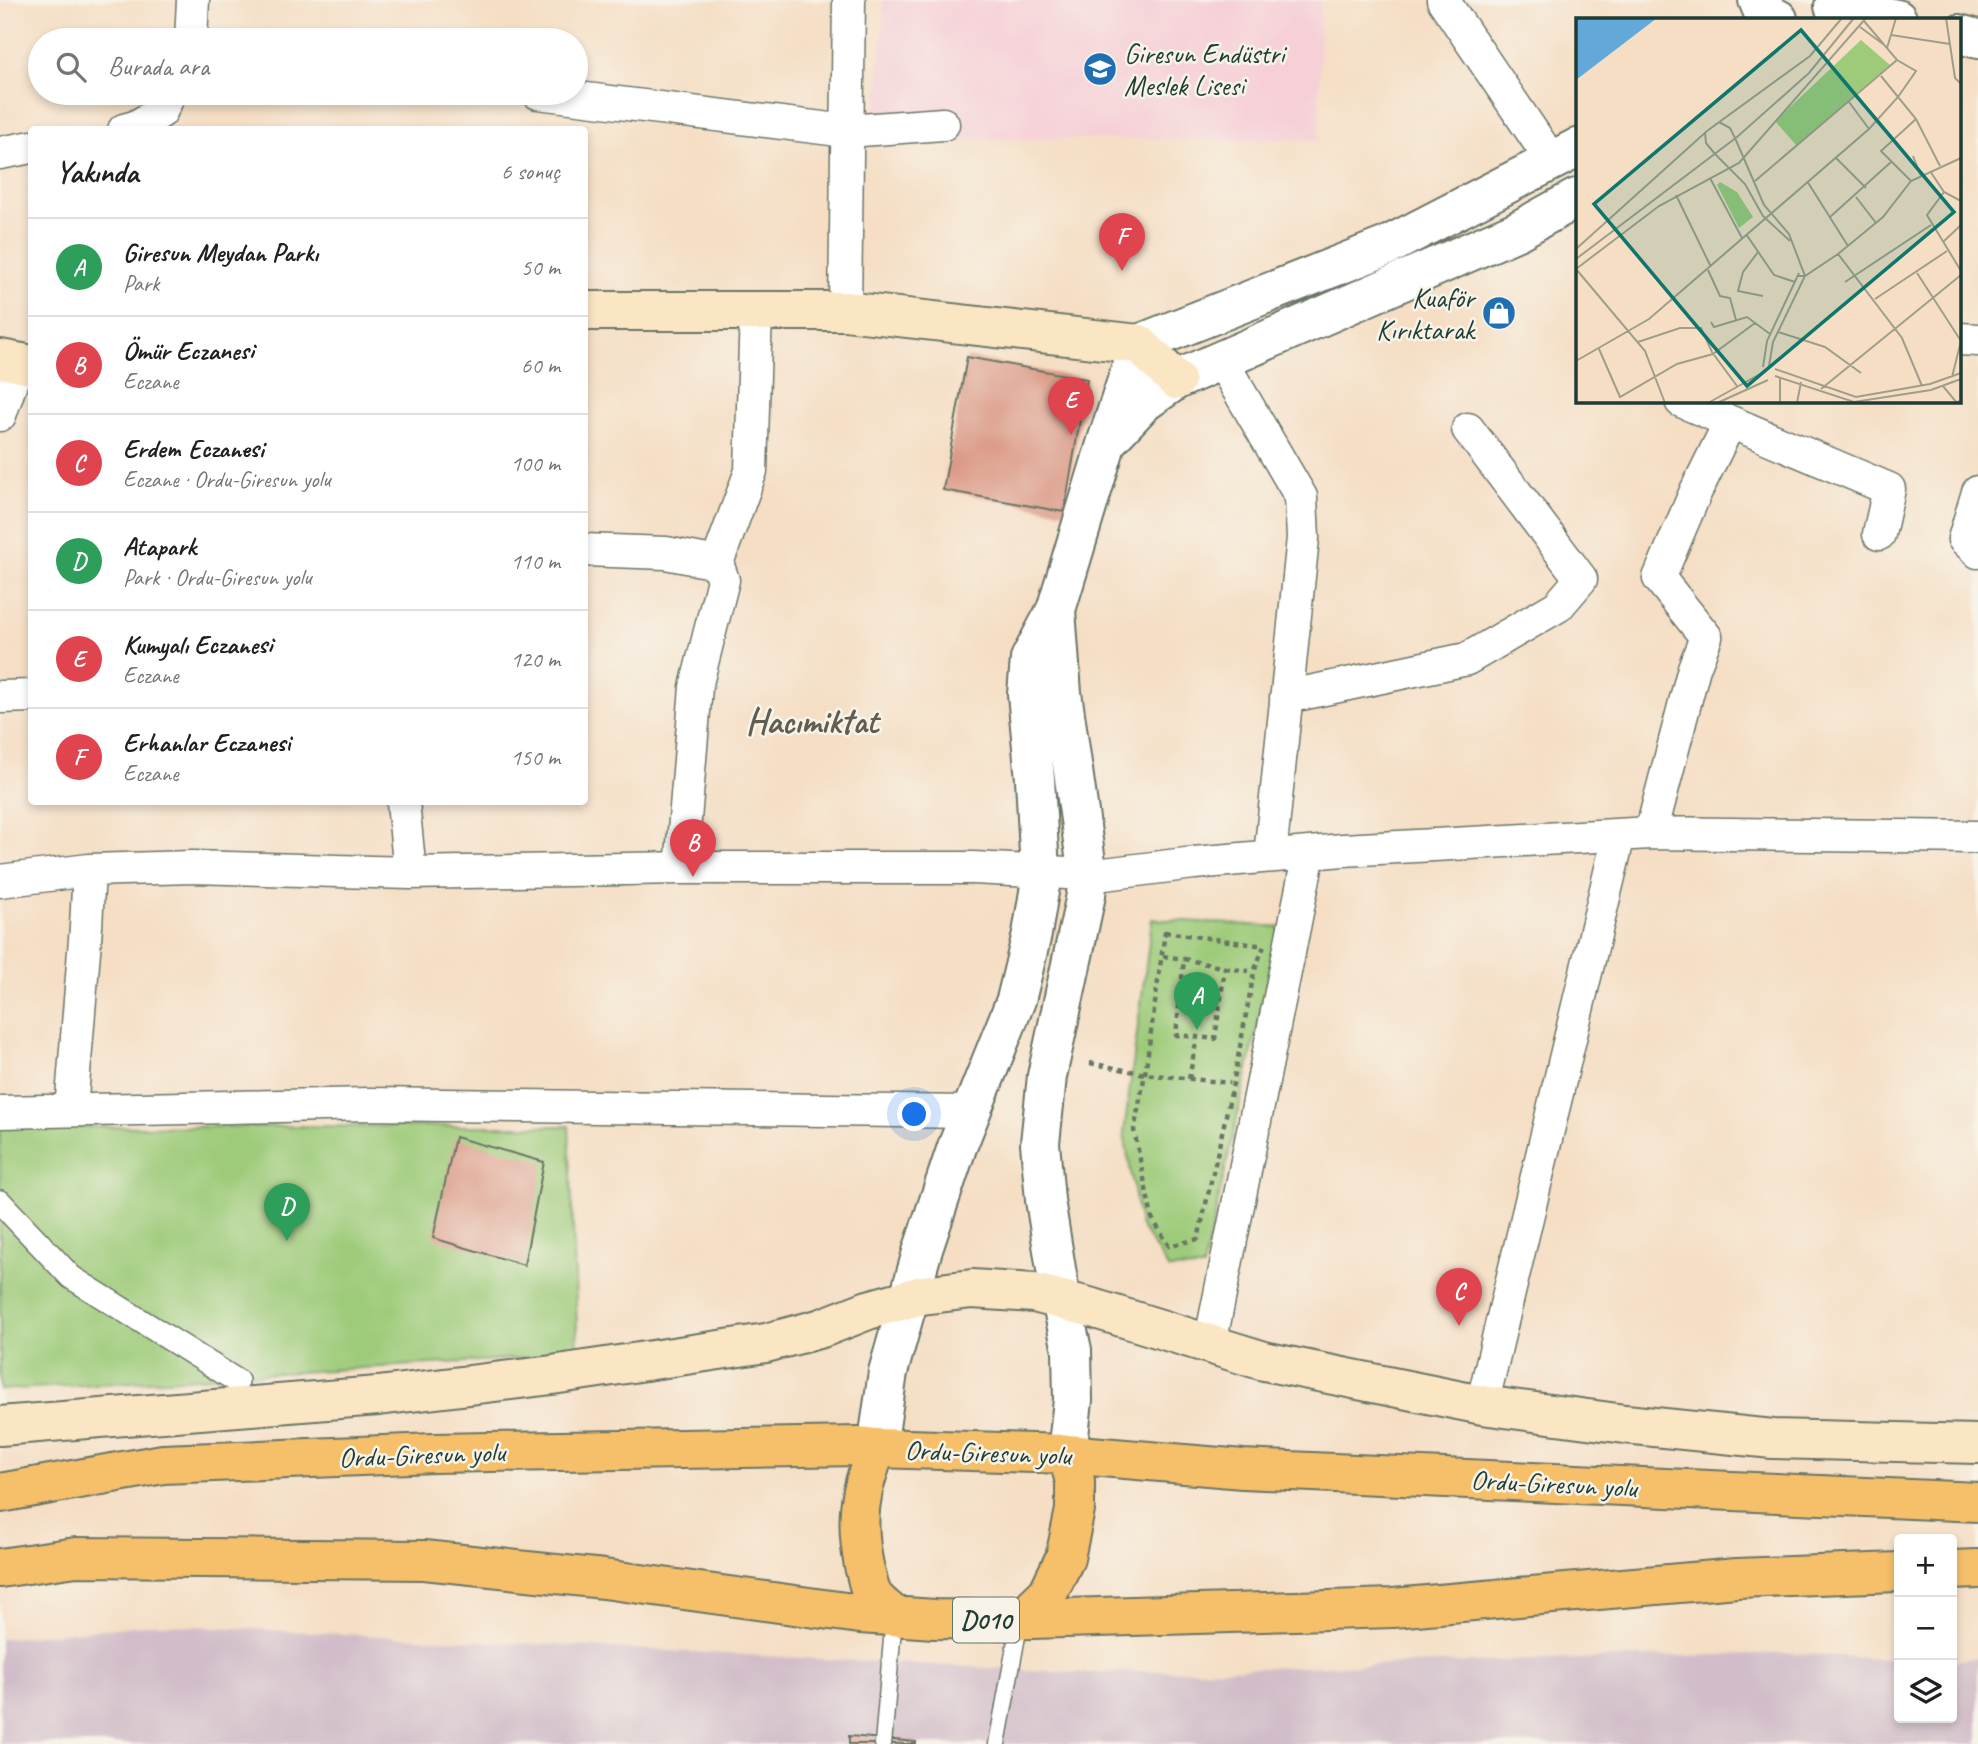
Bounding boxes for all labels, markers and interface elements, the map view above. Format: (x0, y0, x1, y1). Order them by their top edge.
inset map (1576, 18, 1960, 402)
search box (28, 28, 588, 105)
place label: Giresun Endüstri Meslek Lisesi (1124, 36, 1288, 103)
icon: search (52, 48, 90, 86)
text: Burada ara (108, 50, 209, 83)
school or university icon: Giresun Endüstri Meslek Lisesi (1081, 50, 1119, 88)
text: Yakında (56, 153, 138, 191)
text: 6 sonuç (501, 157, 560, 186)
pin: F (1099, 213, 1145, 271)
text: Giresun Meydan Parkı (123, 236, 318, 269)
text: A (73, 253, 85, 282)
text: 50 m (521, 253, 560, 282)
text: Park (123, 269, 159, 298)
place label: Kuaför Kırıktarak (1376, 280, 1477, 347)
shop icon: Kuaför Kırıktarak (1480, 294, 1518, 332)
text: Ömür Eczanesi (123, 334, 254, 367)
text: B (73, 351, 85, 380)
text: 60 m (521, 351, 560, 380)
text: Eczane (123, 367, 178, 396)
pin: E (1048, 377, 1094, 435)
text: Erdem Eczanesi (123, 432, 264, 465)
text: C (74, 449, 84, 478)
text: 100 m (511, 449, 560, 478)
text: Eczane · Ordu-Giresun yolu (123, 465, 331, 494)
text: Atapark (123, 530, 196, 563)
text: D (72, 547, 86, 576)
text: 110 m (511, 547, 560, 576)
text: Park · Ordu-Giresun yolu (123, 563, 312, 592)
text: Kumyalı Eczanesi (123, 628, 272, 661)
text: E (73, 645, 85, 674)
text: 120 m (511, 645, 560, 674)
text: Eczane (123, 661, 178, 690)
district label: Hacımiktat (746, 699, 882, 744)
text: Erhanlar Eczanesi (123, 726, 290, 759)
text: F (74, 743, 84, 772)
text: 150 m (511, 743, 560, 772)
text: Eczane (123, 759, 178, 788)
pin: B (670, 819, 716, 877)
pin: A (1174, 972, 1220, 1030)
your location (897, 1097, 931, 1131)
pin: D (264, 1183, 310, 1241)
pin: C (1436, 1268, 1482, 1326)
street label: Ordu-Giresun yolu (904, 1432, 1073, 1473)
street label: Ordu-Giresun yolu (338, 1434, 508, 1475)
street label: Ordu-Giresun yolu (1470, 1462, 1640, 1505)
map controls (1894, 1534, 1957, 1723)
button: + (1894, 1534, 1957, 1597)
road number: D010 (953, 1597, 1019, 1642)
button: − (1894, 1597, 1957, 1660)
button: layers (1894, 1660, 1957, 1723)

